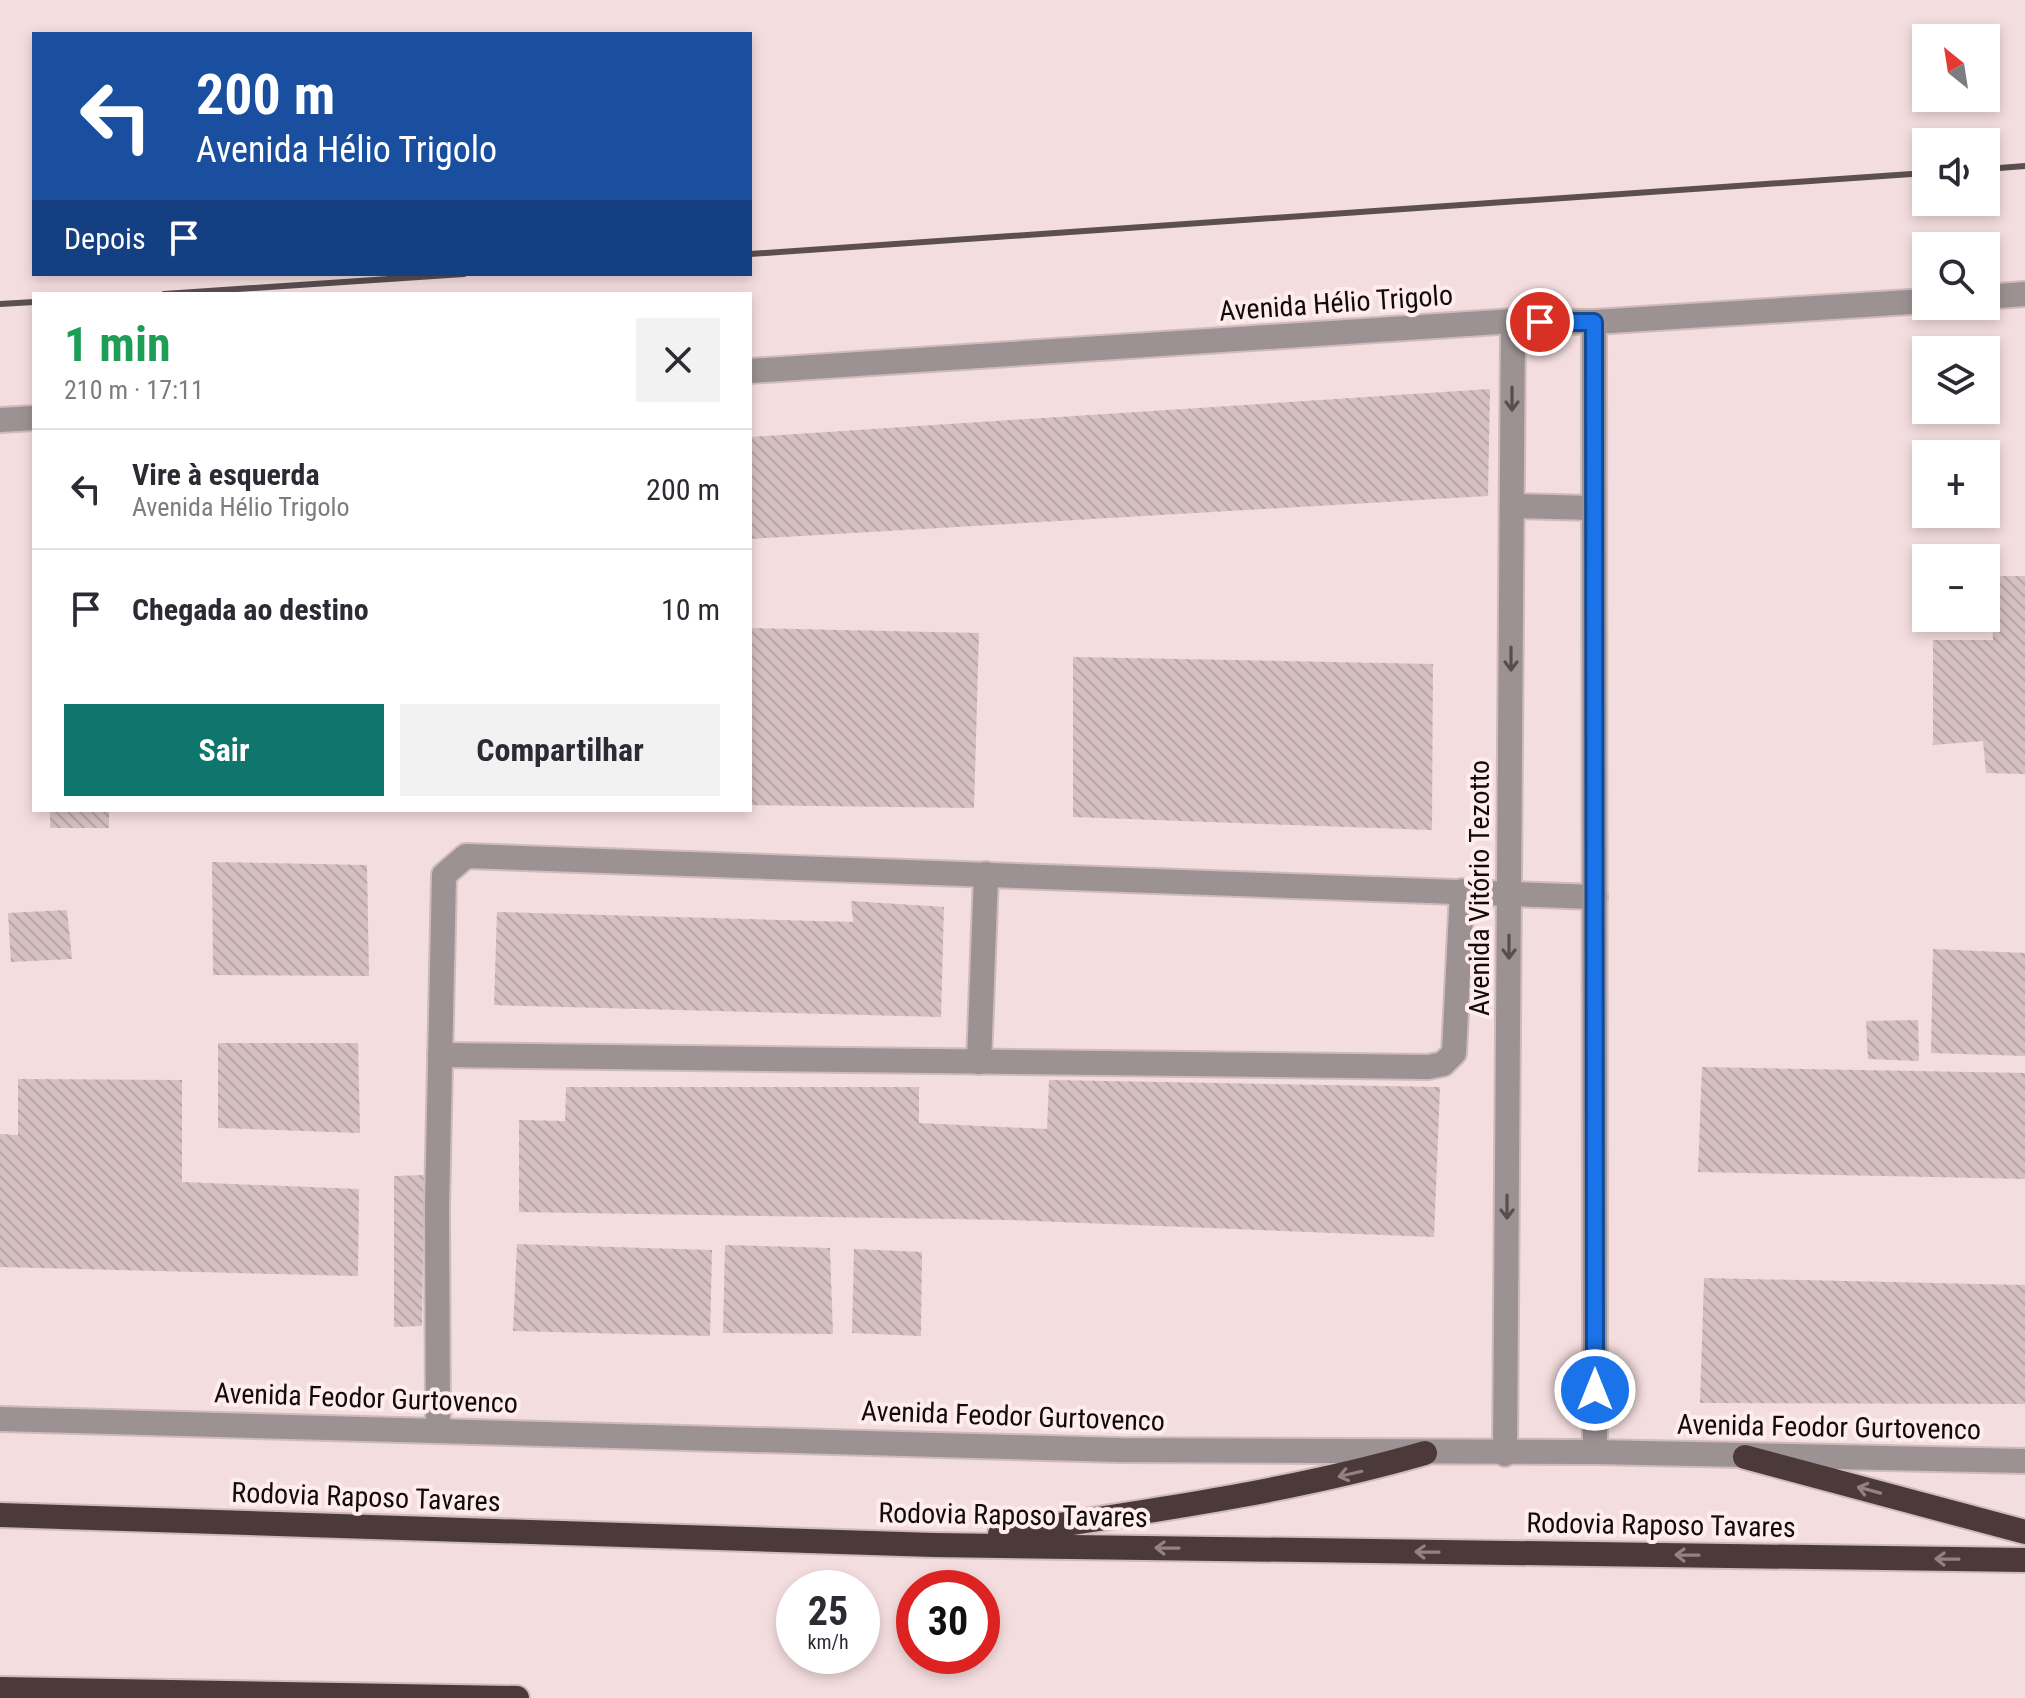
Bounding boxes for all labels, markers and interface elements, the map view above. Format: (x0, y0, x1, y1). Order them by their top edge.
north arrow (1912, 24, 2000, 112)
map controls (1912, 24, 2000, 632)
text: 200 m (196, 62, 335, 128)
icon: left (64, 64, 168, 168)
button: sound (1912, 128, 2000, 216)
text: Avenida Hélio Trigolo (196, 129, 497, 171)
icon: arrive (162, 216, 206, 260)
text: Depois (64, 221, 146, 256)
button: search (1912, 232, 2000, 320)
street label: Avenida Hélio Trigolo (1218, 278, 1454, 328)
pin (1506, 288, 1574, 356)
icon: arrive (1518, 300, 1562, 344)
text: 1 min (64, 316, 171, 373)
button: close (636, 318, 720, 402)
button: layers (1912, 336, 2000, 424)
text: 210 m · 17:11 (64, 375, 204, 405)
one-way arrow (1505, 385, 1520, 412)
button: + (1912, 440, 2000, 528)
text: Vire à esquerda (132, 457, 320, 492)
icon: left (64, 467, 108, 511)
text: 200 m (646, 472, 720, 507)
text: Avenida Hélio Trigolo (132, 492, 350, 522)
button: − (1912, 544, 2000, 632)
icon: arrive (64, 587, 108, 631)
text: Chegada ao destino (132, 592, 369, 627)
text: 10 m (661, 592, 720, 627)
one-way arrow (1503, 645, 1519, 672)
button: Sair (64, 704, 384, 796)
button: Compartilhar (400, 704, 720, 796)
street label: Avenida Vitório Tezotto (1463, 760, 1496, 1016)
one-way arrow (1501, 933, 1517, 960)
one-way arrow (1499, 1193, 1515, 1220)
position arrow (1553, 1348, 1637, 1432)
street label: Avenida Feodor Gurtovenco (214, 1376, 518, 1420)
street label: Avenida Feodor Gurtovenco (861, 1394, 1165, 1438)
street label: Avenida Feodor Gurtovenco (1677, 1408, 1981, 1446)
one-way arrow (1338, 1467, 1363, 1482)
street label: Rodovia Raposo Tavares (231, 1476, 501, 1518)
one-way arrow (1856, 1482, 1882, 1497)
street label: Rodovia Raposo Tavares (878, 1496, 1148, 1534)
street label: Rodovia Raposo Tavares (1526, 1506, 1796, 1544)
one-way arrow (1154, 1540, 1181, 1556)
one-way arrow (1414, 1544, 1441, 1559)
one-way arrow (1674, 1547, 1701, 1563)
one-way arrow (1934, 1551, 1961, 1566)
speed limit sign: 30 (896, 1570, 1000, 1674)
text: 25 (808, 1588, 848, 1635)
text: km/h (807, 1630, 849, 1654)

